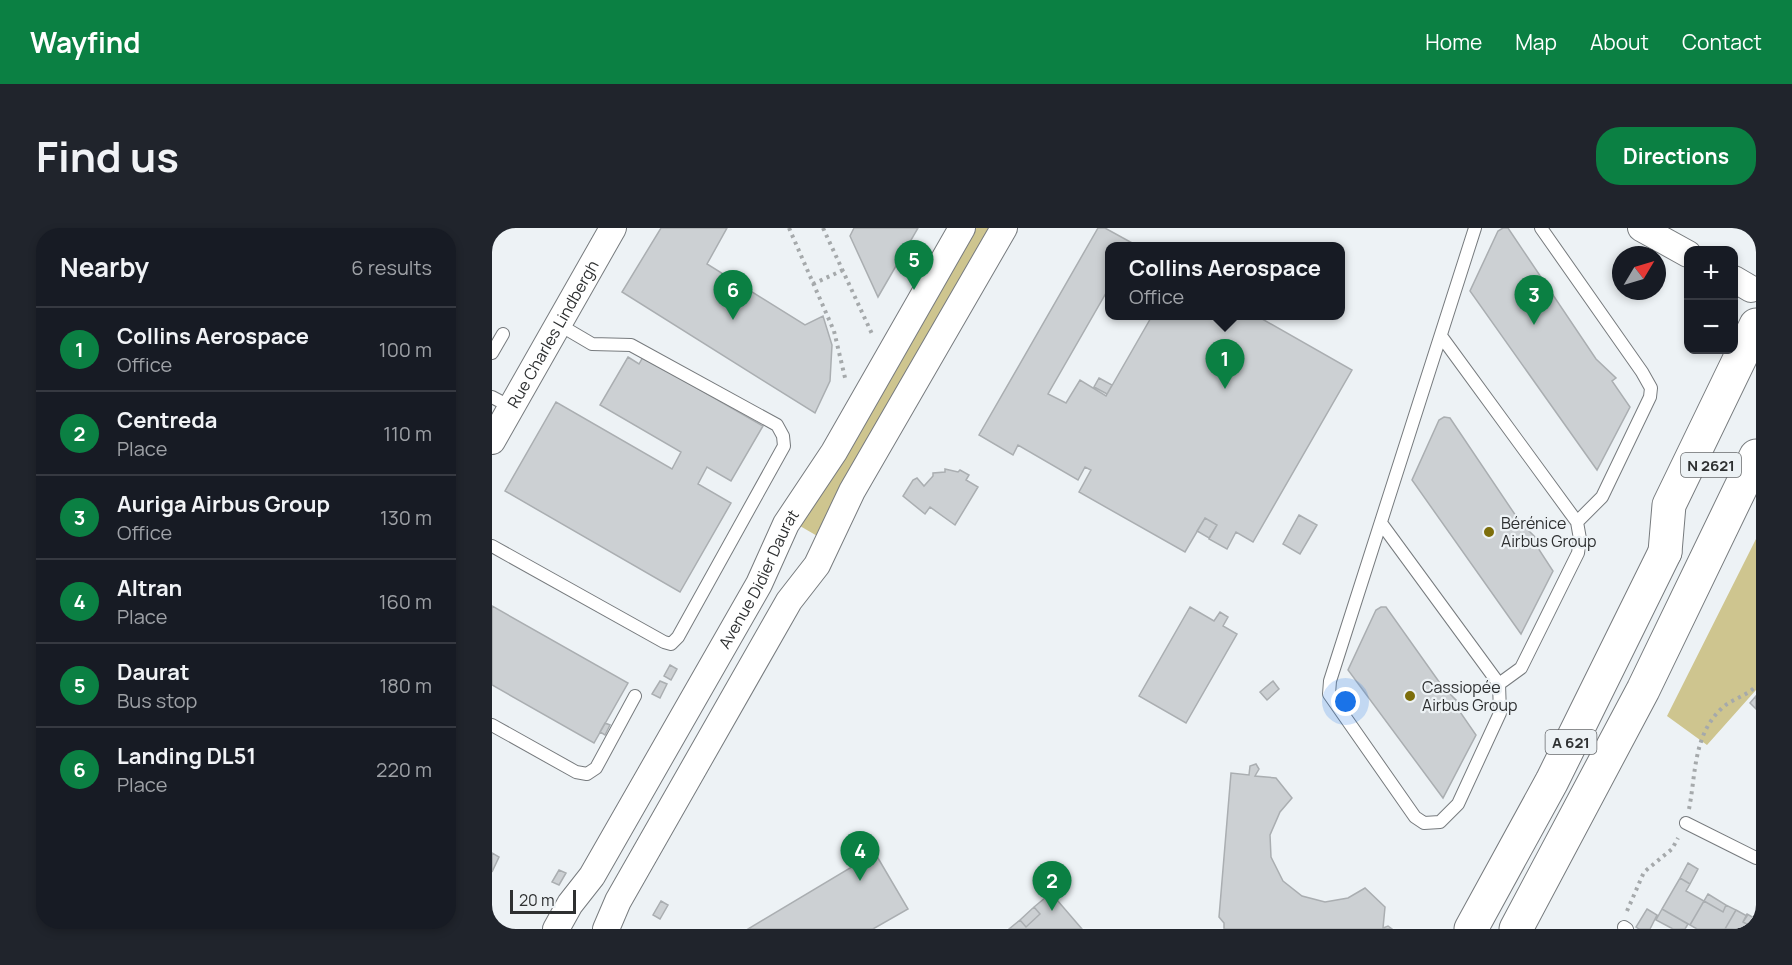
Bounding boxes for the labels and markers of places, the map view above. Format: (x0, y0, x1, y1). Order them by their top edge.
pin: 5 (894, 241, 934, 290)
pin: 6 (714, 270, 752, 320)
pin: 3 (1514, 276, 1554, 325)
pin: 1 (1206, 340, 1244, 389)
place label: Bérénice Airbus Group (1501, 512, 1597, 552)
marker: Bérénice Airbus Group (1482, 525, 1496, 539)
place label: Cassiopée Airbus Group (1422, 676, 1518, 716)
marker: Cassiopée Airbus Group (1403, 689, 1417, 703)
pin: 4 (840, 832, 880, 881)
pin: 2 (1032, 862, 1072, 911)

